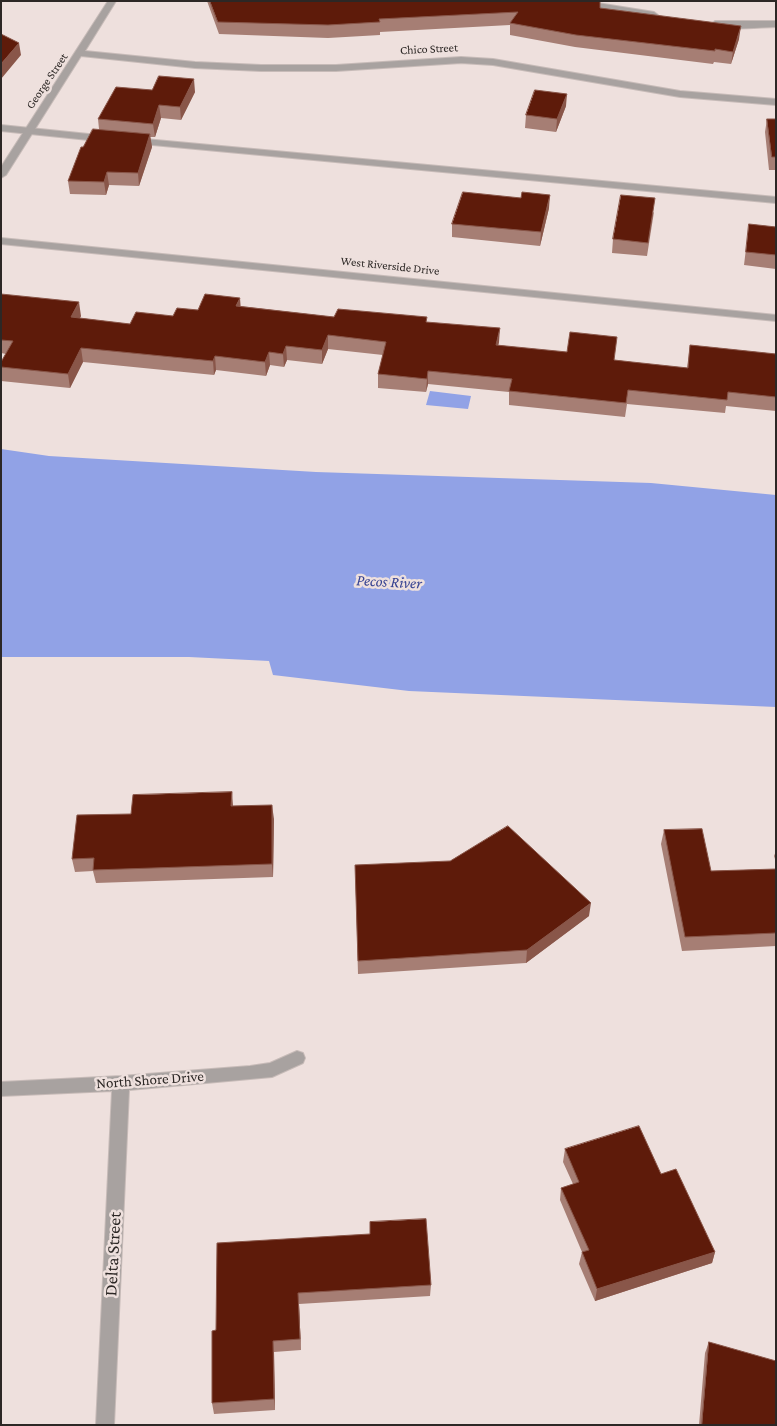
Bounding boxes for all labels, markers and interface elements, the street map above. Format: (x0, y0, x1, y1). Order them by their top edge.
street label: Chico Street (400, 40, 458, 58)
street label: George Street (23, 50, 71, 112)
street label: West Riverside Drive (340, 254, 440, 278)
water label: Pecos River (356, 571, 422, 593)
street label: North Shore Drive (96, 1067, 204, 1093)
street label: Delta Street (100, 1211, 126, 1297)

